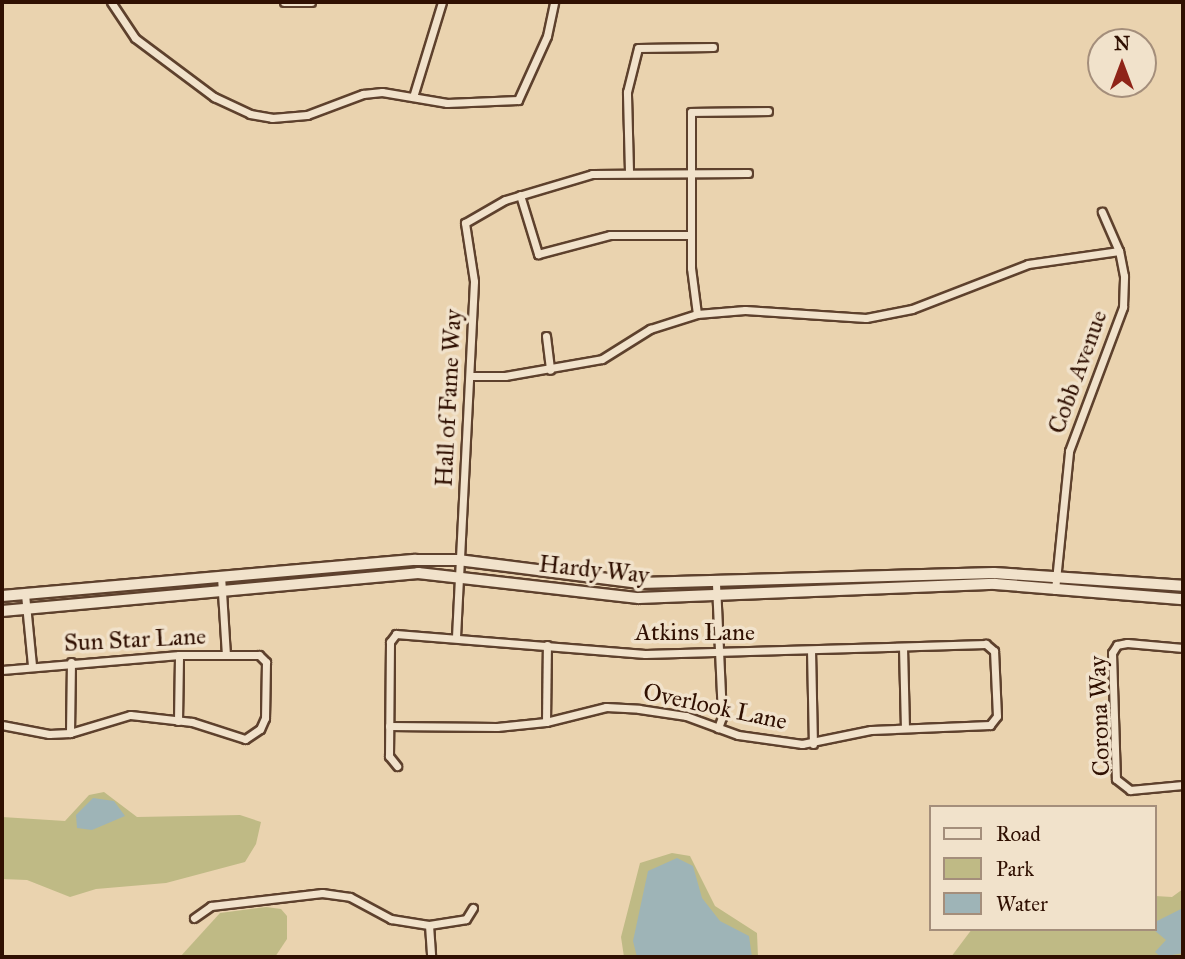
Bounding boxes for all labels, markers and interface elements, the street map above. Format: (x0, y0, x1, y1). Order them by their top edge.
north arrow (1087, 28, 1157, 98)
text: N (1114, 32, 1130, 55)
street label: Cobb Avenue (1042, 306, 1114, 438)
street label: Hall of Fame Way (430, 308, 468, 488)
street label: Hardy Way (537, 550, 651, 590)
street label: Atkins Lane (635, 619, 755, 647)
street label: Sun Star Lane (63, 622, 207, 658)
street label: Corona Way (1084, 655, 1116, 777)
street label: Overlook Lane (640, 678, 790, 736)
legend (930, 805, 1157, 931)
text: Road (996, 821, 1041, 847)
text: Park (996, 856, 1034, 882)
text: Water (996, 891, 1048, 917)

